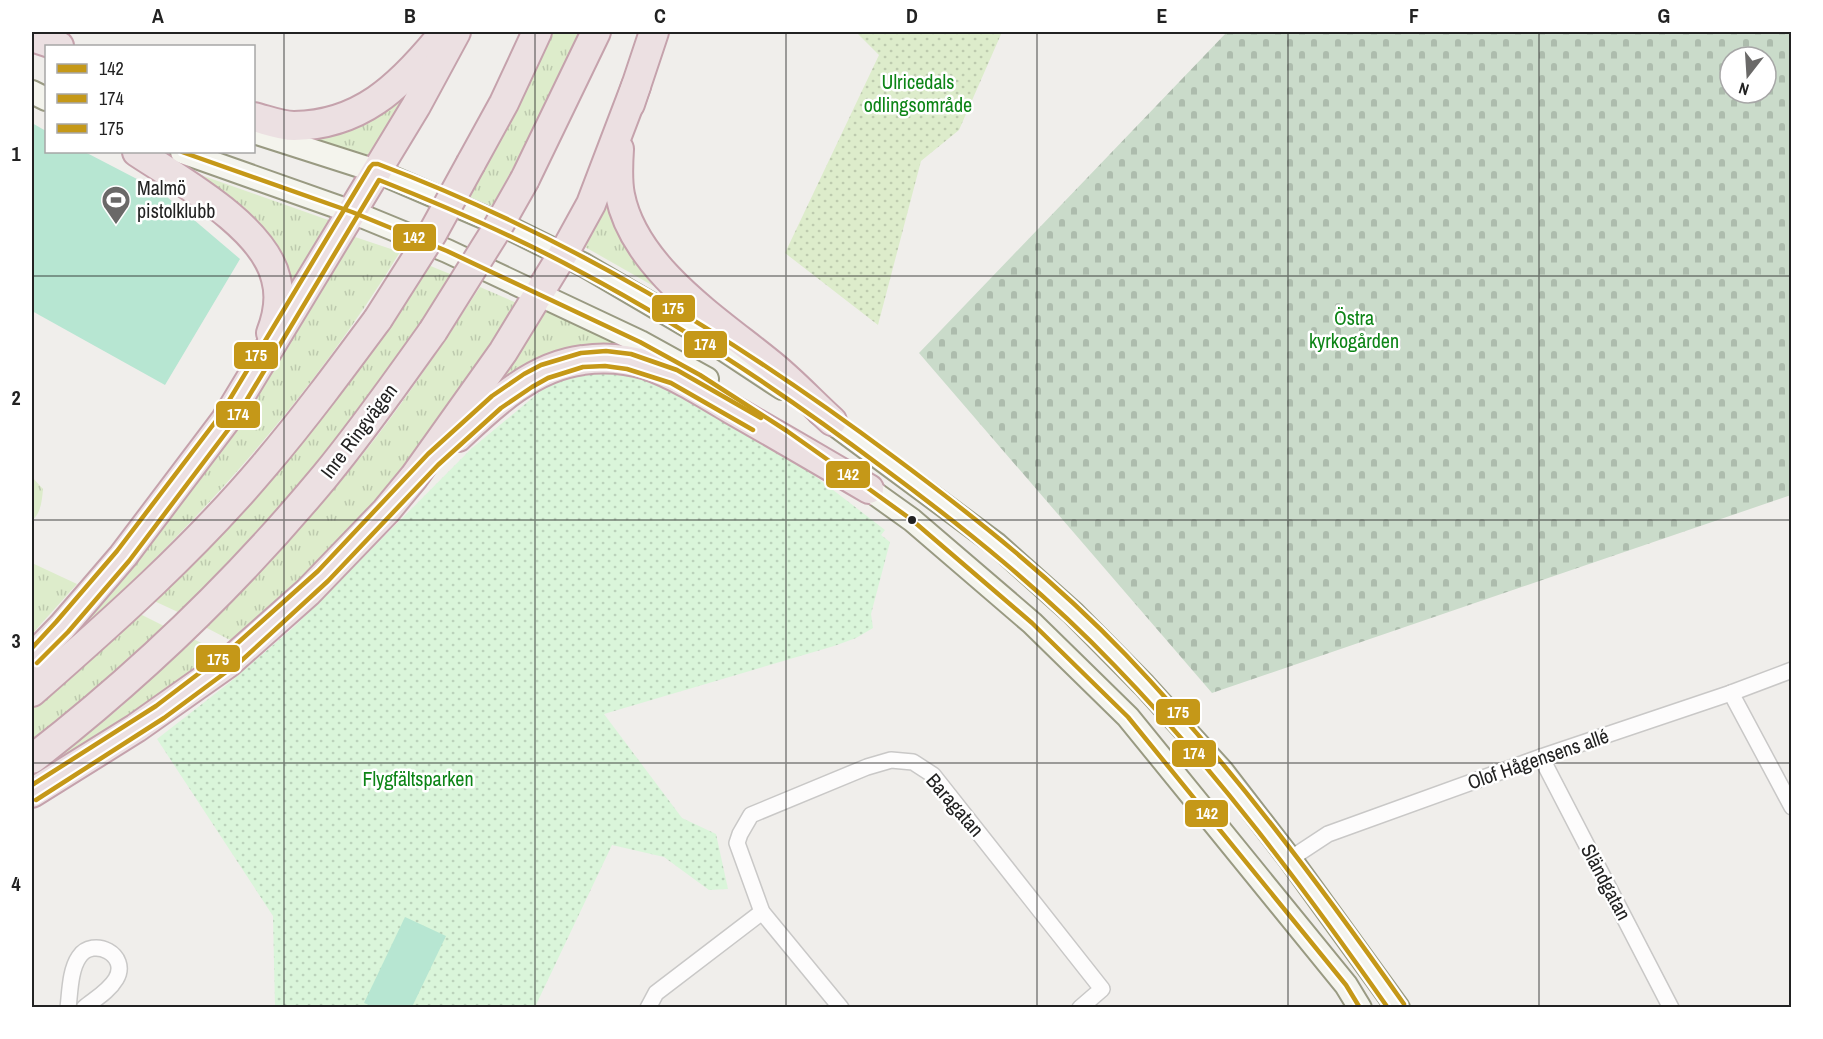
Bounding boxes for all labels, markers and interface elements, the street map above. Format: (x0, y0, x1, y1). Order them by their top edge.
text: A (152, 2, 164, 29)
text: B (404, 2, 416, 29)
text: C (654, 2, 666, 29)
text: D (906, 2, 918, 29)
text: E (1157, 2, 1168, 29)
text: F (1409, 2, 1419, 29)
text: G (1658, 2, 1670, 29)
legend (45, 45, 255, 153)
north arrow (1718, 45, 1778, 105)
text: 142 (99, 56, 124, 81)
park label: Ulricedals odlingsområde (864, 68, 972, 118)
text: N (1736, 77, 1751, 101)
text: 174 (99, 86, 124, 111)
text: 175 (99, 116, 124, 141)
text: 1 (11, 140, 21, 167)
place label: Malmö pistolklubb (137, 174, 215, 224)
sports icon: Malmö pistolklubb (100, 184, 132, 226)
line badge: 142 (392, 223, 437, 252)
text: 142 (403, 226, 425, 248)
line badge: 175 (651, 294, 696, 323)
text: 175 (662, 297, 684, 319)
park label: Östra kyrkogården (1309, 304, 1399, 354)
line badge: 174 (683, 330, 728, 359)
text: 174 (694, 333, 717, 355)
line badge: 175 (233, 341, 279, 370)
text: 175 (245, 344, 267, 366)
street label: Inre Ringvägen (314, 378, 403, 484)
text: 2 (11, 384, 21, 411)
line badge: 174 (215, 400, 261, 429)
text: 174 (227, 403, 250, 425)
line badge: 142 (825, 460, 871, 489)
text: 142 (837, 463, 859, 485)
unlabelled marker (906, 514, 918, 526)
text: 3 (11, 627, 21, 654)
line badge: 175 (195, 644, 241, 673)
text: 175 (207, 648, 229, 670)
line badge: 175 (1155, 698, 1201, 726)
text: 175 (1167, 701, 1189, 723)
street label: Olof Hågensens allé (1464, 722, 1612, 795)
line badge: 174 (1171, 739, 1217, 768)
text: 174 (1183, 742, 1206, 764)
park label: Flygfältsparken (362, 765, 474, 792)
street label: Baragatan (920, 767, 990, 842)
line badge: 142 (1184, 799, 1229, 828)
text: 142 (1196, 802, 1218, 824)
street label: Sländgatan (1575, 839, 1638, 925)
text: 4 (11, 870, 21, 897)

